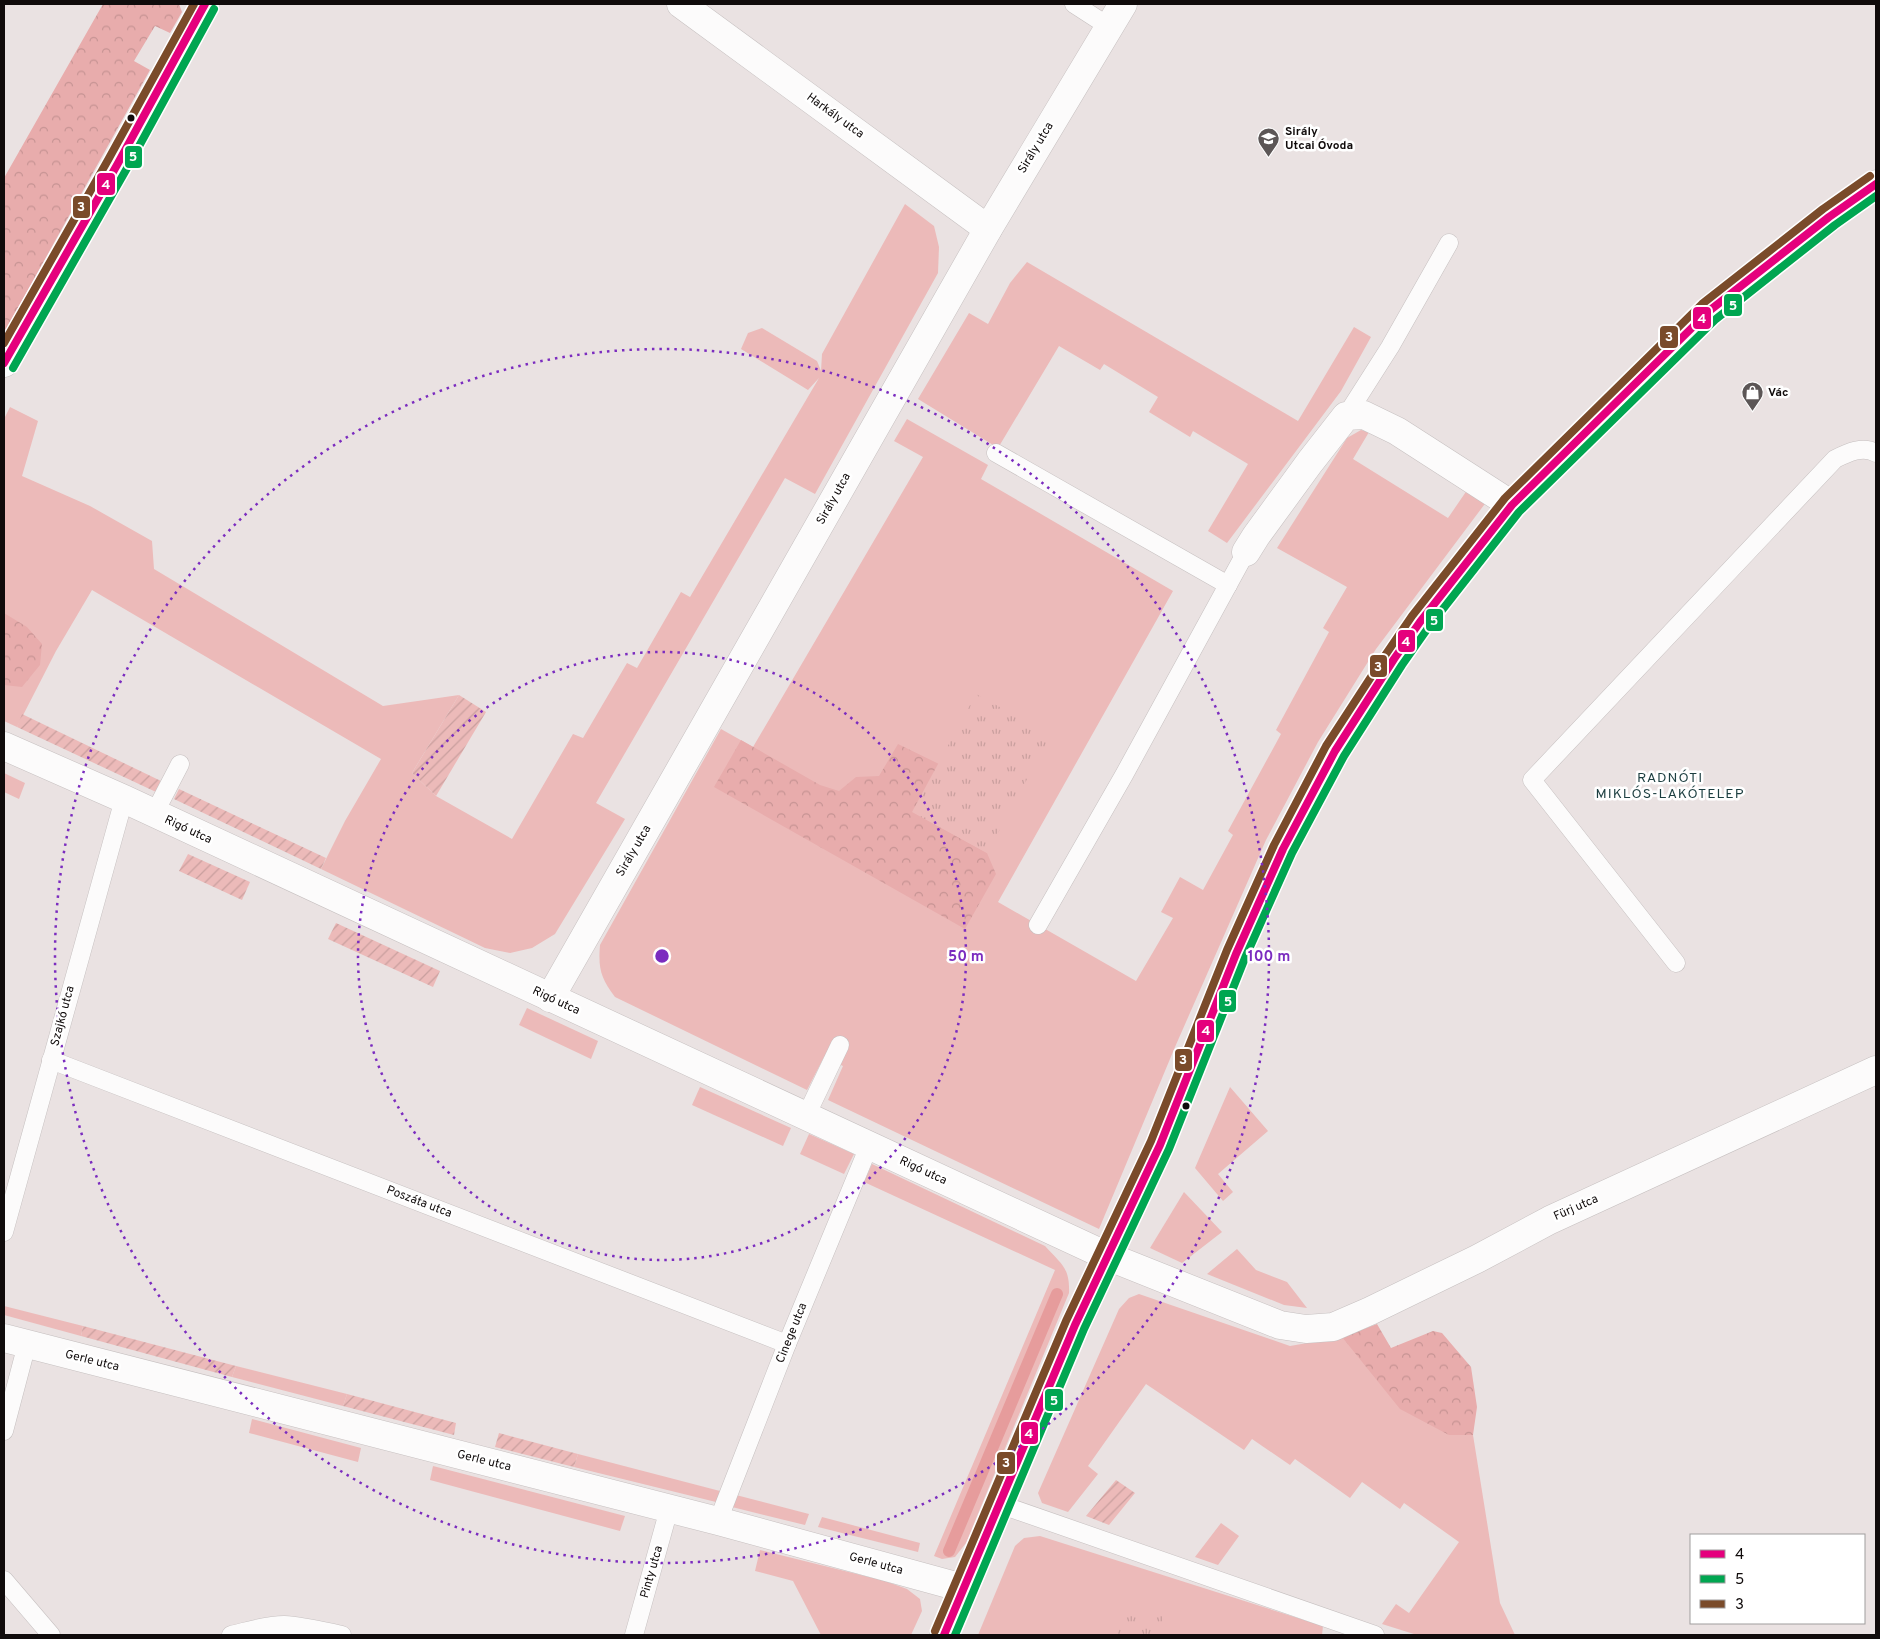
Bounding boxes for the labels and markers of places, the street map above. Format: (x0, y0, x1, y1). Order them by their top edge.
unlabelled marker (126, 113, 136, 123)
place label: Sirály Utcai Óvoda (1285, 124, 1353, 154)
school or university icon: Sirály Utcai Óvoda (1257, 127, 1281, 158)
shop icon: Vác (1740, 381, 1764, 412)
place label: Vác (1768, 385, 1788, 401)
centre of rings (653, 947, 671, 965)
unlabelled marker (1181, 1101, 1191, 1111)

